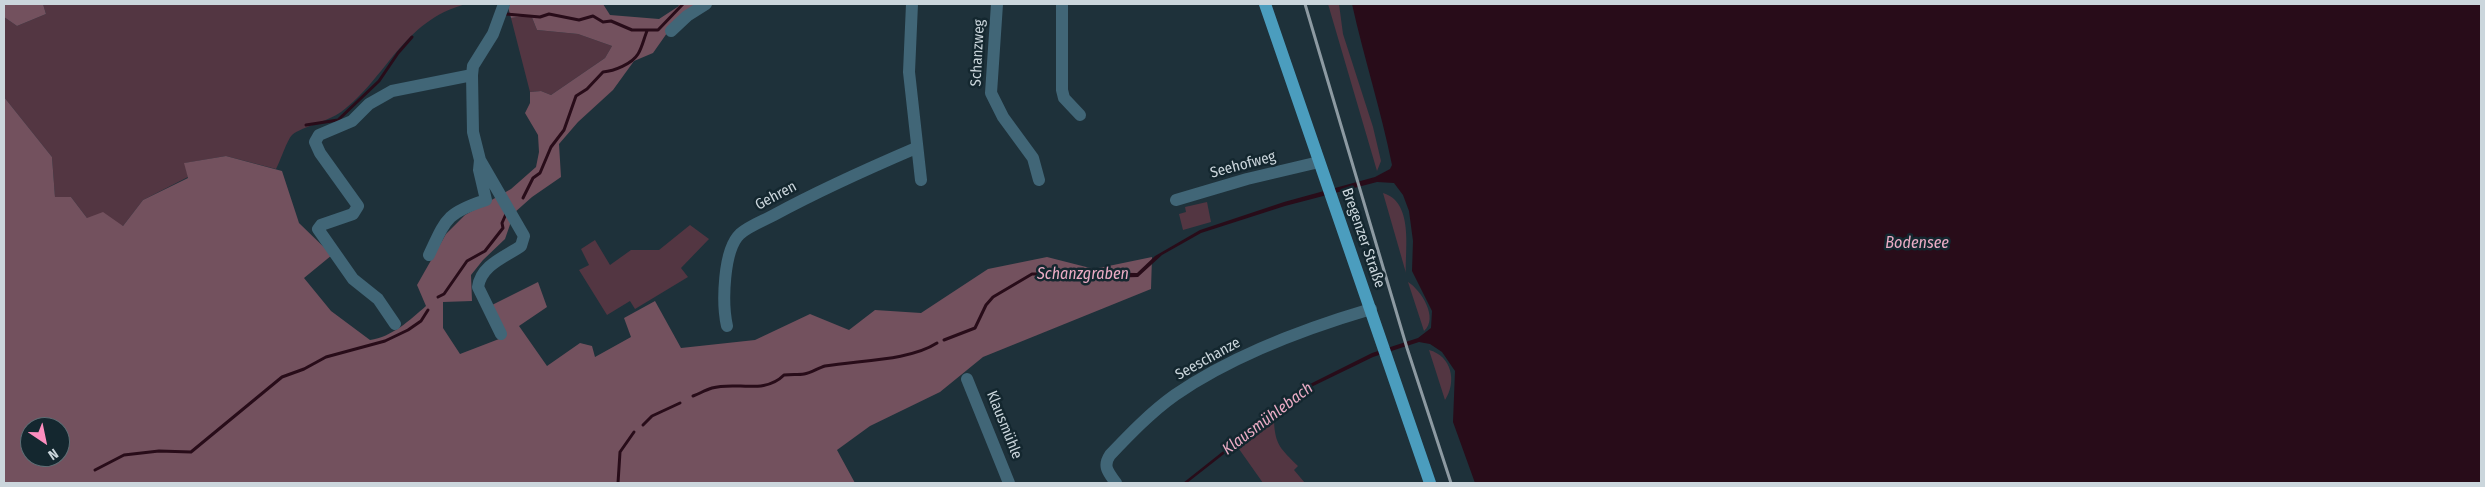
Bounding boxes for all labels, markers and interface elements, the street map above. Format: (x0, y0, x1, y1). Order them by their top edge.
street label: Schanzweg (967, 19, 989, 87)
street label: Seehofweg (1208, 148, 1278, 182)
street label: Gehren (752, 178, 800, 214)
street label: Bregenzer Straße (1337, 186, 1389, 290)
water label: Bodensee (1885, 234, 1949, 254)
water label: Schanzgraben (1037, 265, 1129, 285)
street label: Seeschanze (1172, 334, 1244, 384)
water label: Klausmühlebach (1219, 379, 1317, 459)
street label: Klausmühle (982, 388, 1026, 462)
north arrow (20, 417, 70, 467)
text: N (45, 445, 61, 463)

